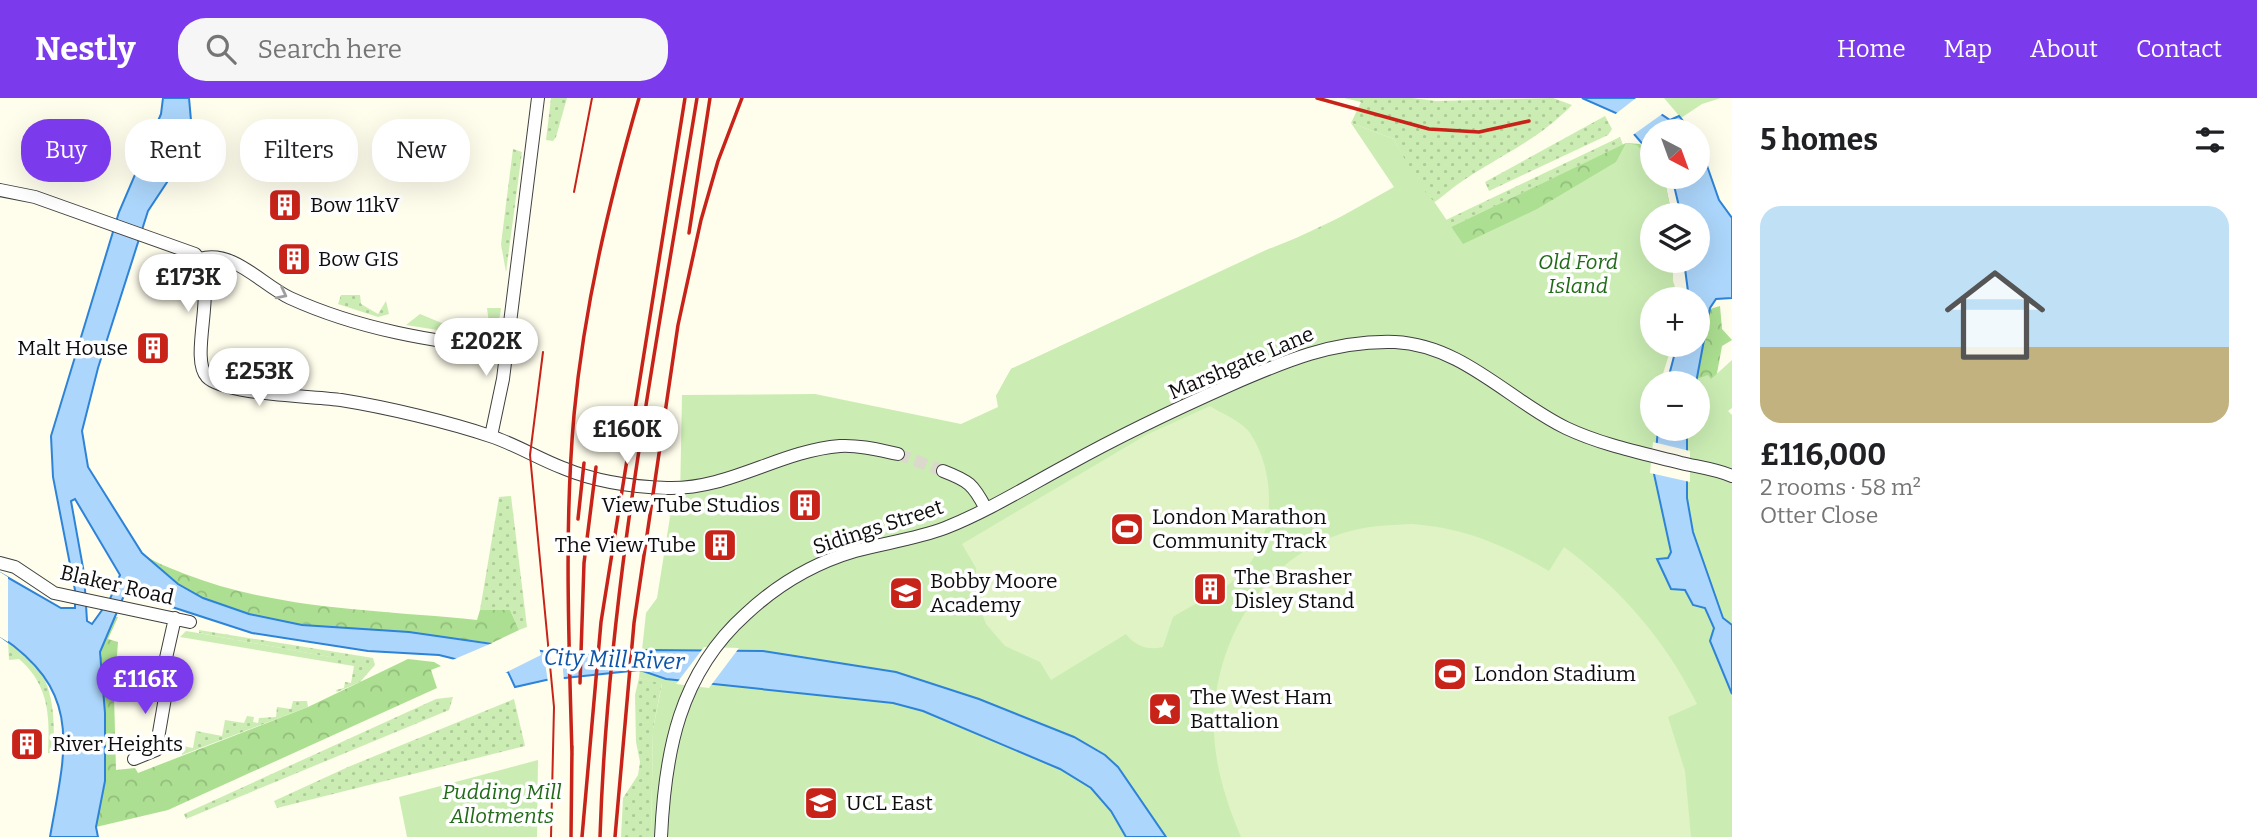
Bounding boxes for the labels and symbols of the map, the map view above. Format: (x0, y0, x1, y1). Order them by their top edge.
north arrow (1640, 119, 1710, 189)
building icon: Bow 11kV (266, 186, 304, 224)
place label: Bow 11kV (310, 192, 400, 218)
building icon: Bow GIS (275, 240, 313, 278)
place label: Bow GIS (318, 246, 399, 272)
park label: Old Ford Island (1538, 249, 1618, 299)
pin: £173K (139, 254, 237, 314)
one-way arrow (275, 285, 287, 299)
pin: £202K (437, 318, 535, 378)
street label: Marshgate Lane (1164, 321, 1318, 405)
building icon: Malt House (134, 329, 172, 367)
place label: Malt House (17, 335, 128, 361)
pin: £253K (210, 348, 308, 408)
pin: £160K (578, 406, 676, 466)
building icon: View Tube Studios (786, 486, 824, 524)
place label: View Tube Studios (602, 492, 780, 518)
street label: Sidings Street (810, 494, 947, 560)
place label: London Marathon Community Track (1152, 504, 1327, 554)
sports icon: London Marathon Community Track (1108, 510, 1146, 548)
building icon: The View Tube (701, 526, 739, 564)
place label: The View Tube (555, 532, 696, 558)
street label: Blaker Road (58, 559, 176, 611)
place label: The Brasher Disley Stand (1234, 564, 1354, 614)
place label: Bobby Moore Academy (930, 568, 1057, 618)
building icon: The Brasher Disley Stand (1191, 570, 1229, 608)
school or university icon: Bobby Moore Academy (887, 574, 925, 612)
water label: City Mill River (543, 643, 686, 676)
sports icon: London Stadium (1431, 655, 1469, 693)
pin: £116K (96, 656, 194, 716)
place label: London Stadium (1474, 661, 1636, 687)
place label: The West Ham Battalion (1190, 684, 1332, 734)
place icon: The West Ham Battalion (1146, 690, 1184, 728)
building icon: River Heights (8, 725, 46, 763)
place label: River Heights (52, 731, 183, 757)
park label: Pudding Mill Allotments (442, 779, 562, 829)
school or university icon: UCL East (802, 784, 840, 822)
place label: UCL East (846, 790, 933, 816)

